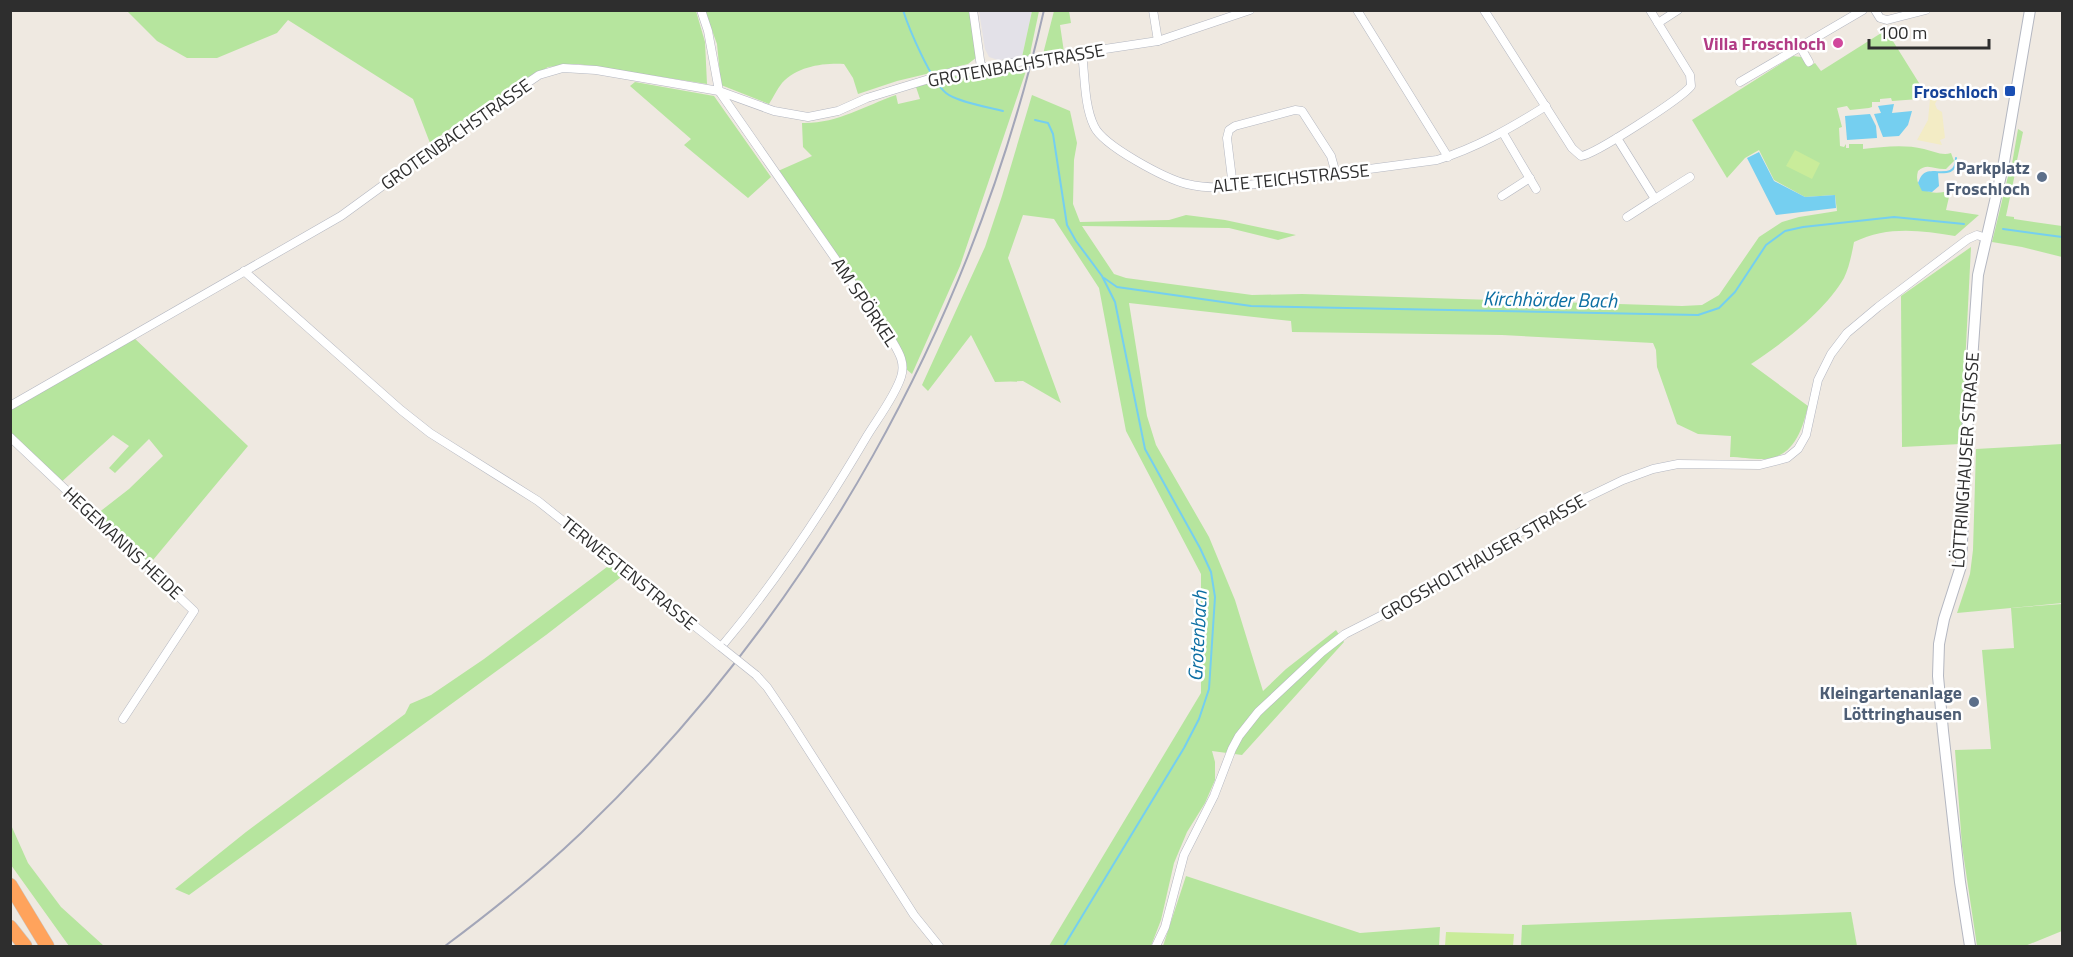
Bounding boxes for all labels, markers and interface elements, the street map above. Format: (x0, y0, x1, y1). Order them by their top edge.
scale bar (1869, 12, 1989, 50)
text: 100 m (1878, 19, 1927, 46)
place label: Villa Froschloch (1703, 30, 1826, 57)
street label: GROTENBACHSTRASSE (926, 36, 1106, 94)
marker: Villa Froschloch (1831, 36, 1845, 50)
street label: GROTENBACHSTRASSE (375, 72, 537, 196)
place label: Froschloch (1914, 78, 1998, 105)
marker: Froschloch (2003, 84, 2017, 98)
place label: Parkplatz Froschloch (1946, 154, 2030, 202)
street label: ALTE TEICHSTRASSE (1211, 156, 1371, 200)
marker: Parkplatz Froschloch (2035, 170, 2049, 184)
street label: AM SPÖRKEL (825, 252, 905, 352)
water label: Kirchhörder Bach (1483, 282, 1618, 316)
street label: LÖTTRINGHAUSER STRASSE (1944, 351, 1986, 569)
street label: HEGEMANNS HEIDE (57, 480, 189, 606)
street label: GROSSHOLTHAUSER STRASSE (1375, 487, 1591, 627)
street label: TERWESTENSTRASSE (555, 510, 703, 636)
water label: Grotenbach (1179, 589, 1215, 682)
place label: Kleingartenanlage Löttringhausen (1819, 679, 1962, 727)
marker: Kleingartenanlage Löttringhausen (1967, 695, 1981, 709)

